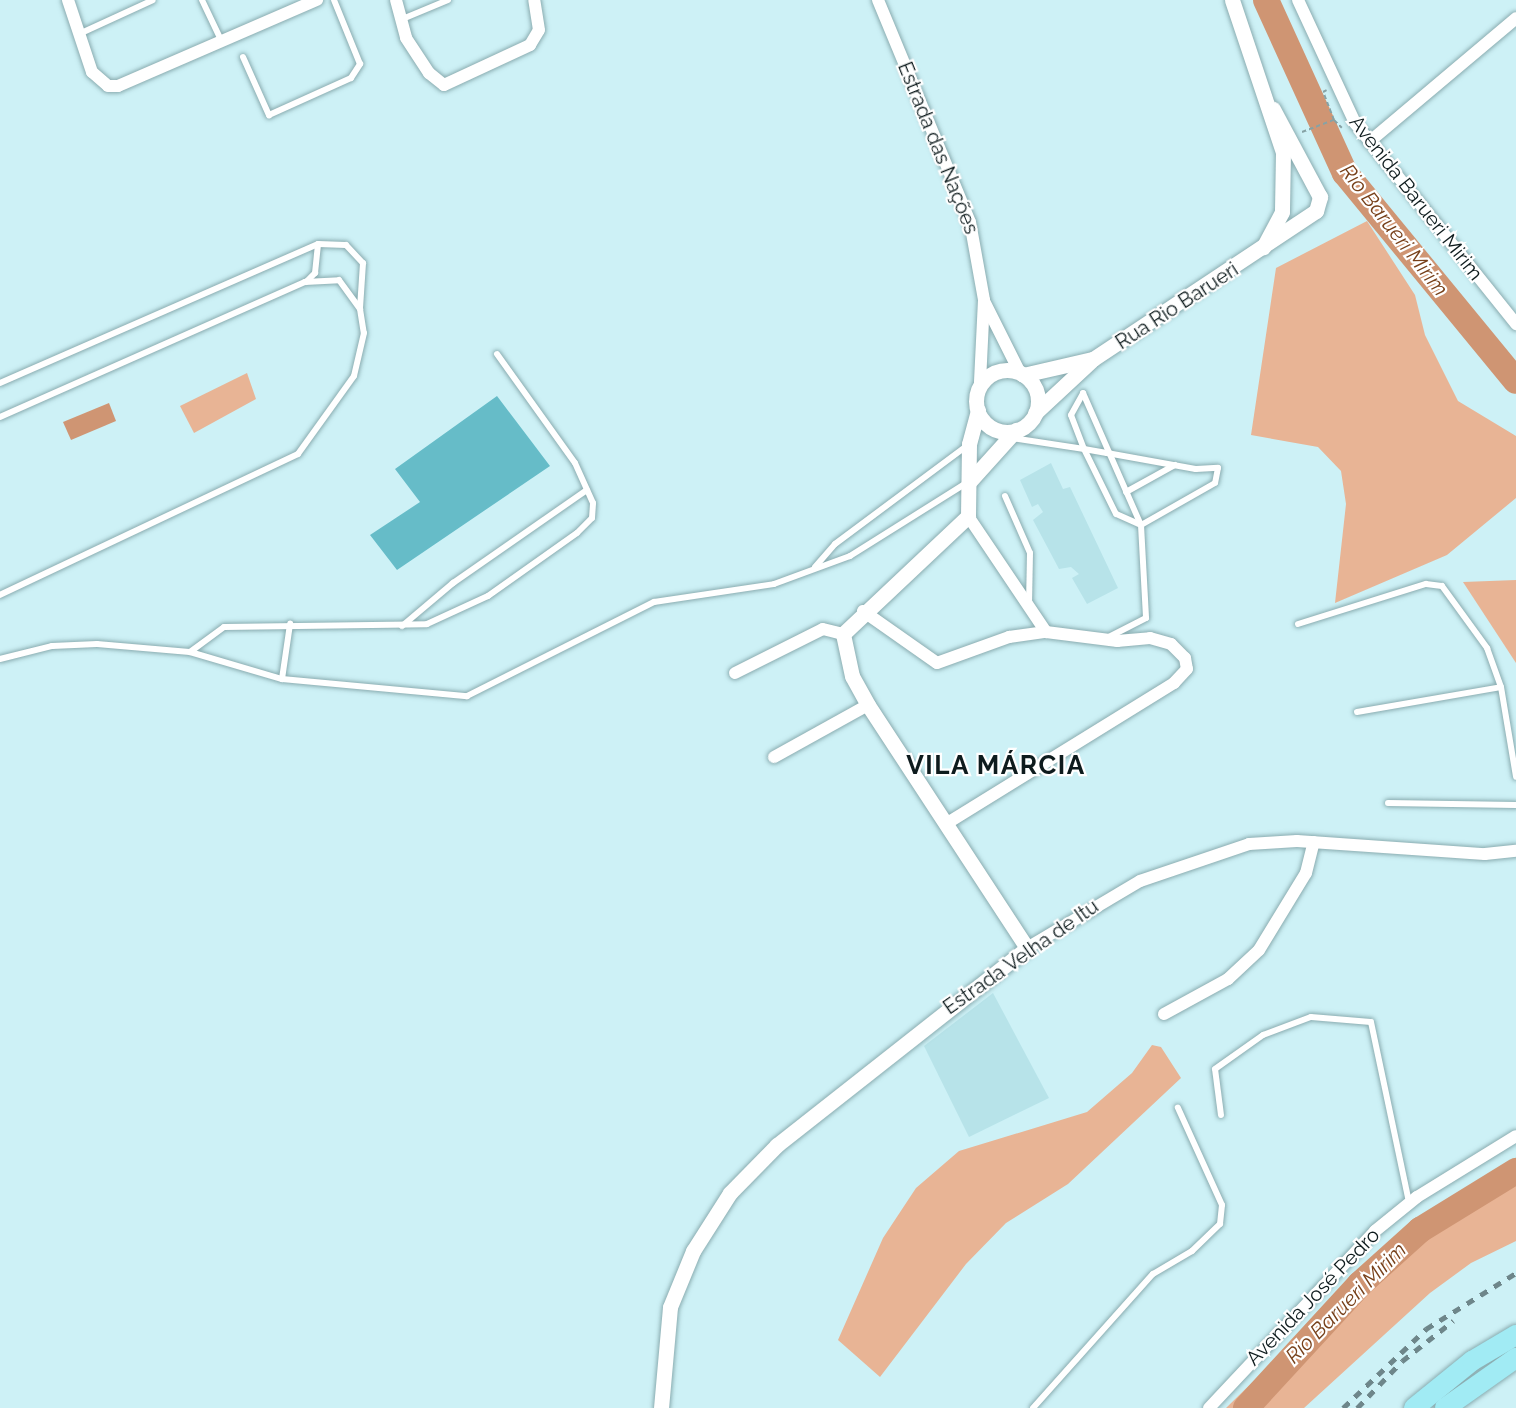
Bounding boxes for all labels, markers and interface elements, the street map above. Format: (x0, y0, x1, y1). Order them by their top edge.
street label: Estrada das Nações (893, 59, 983, 237)
street label: Avenida Barueri Mirim (1344, 111, 1488, 285)
water label: Rio Barueri Mirim (1335, 159, 1453, 301)
street label: Rua Rio Barueri (1111, 257, 1243, 355)
district label: VILA MÁRCIA (906, 750, 1086, 782)
street label: Estrada Velha de Itu (938, 894, 1104, 1020)
street label: Avenida José Pedro (1241, 1223, 1385, 1371)
water label: Rio Barueri Mirim (1280, 1237, 1412, 1369)

